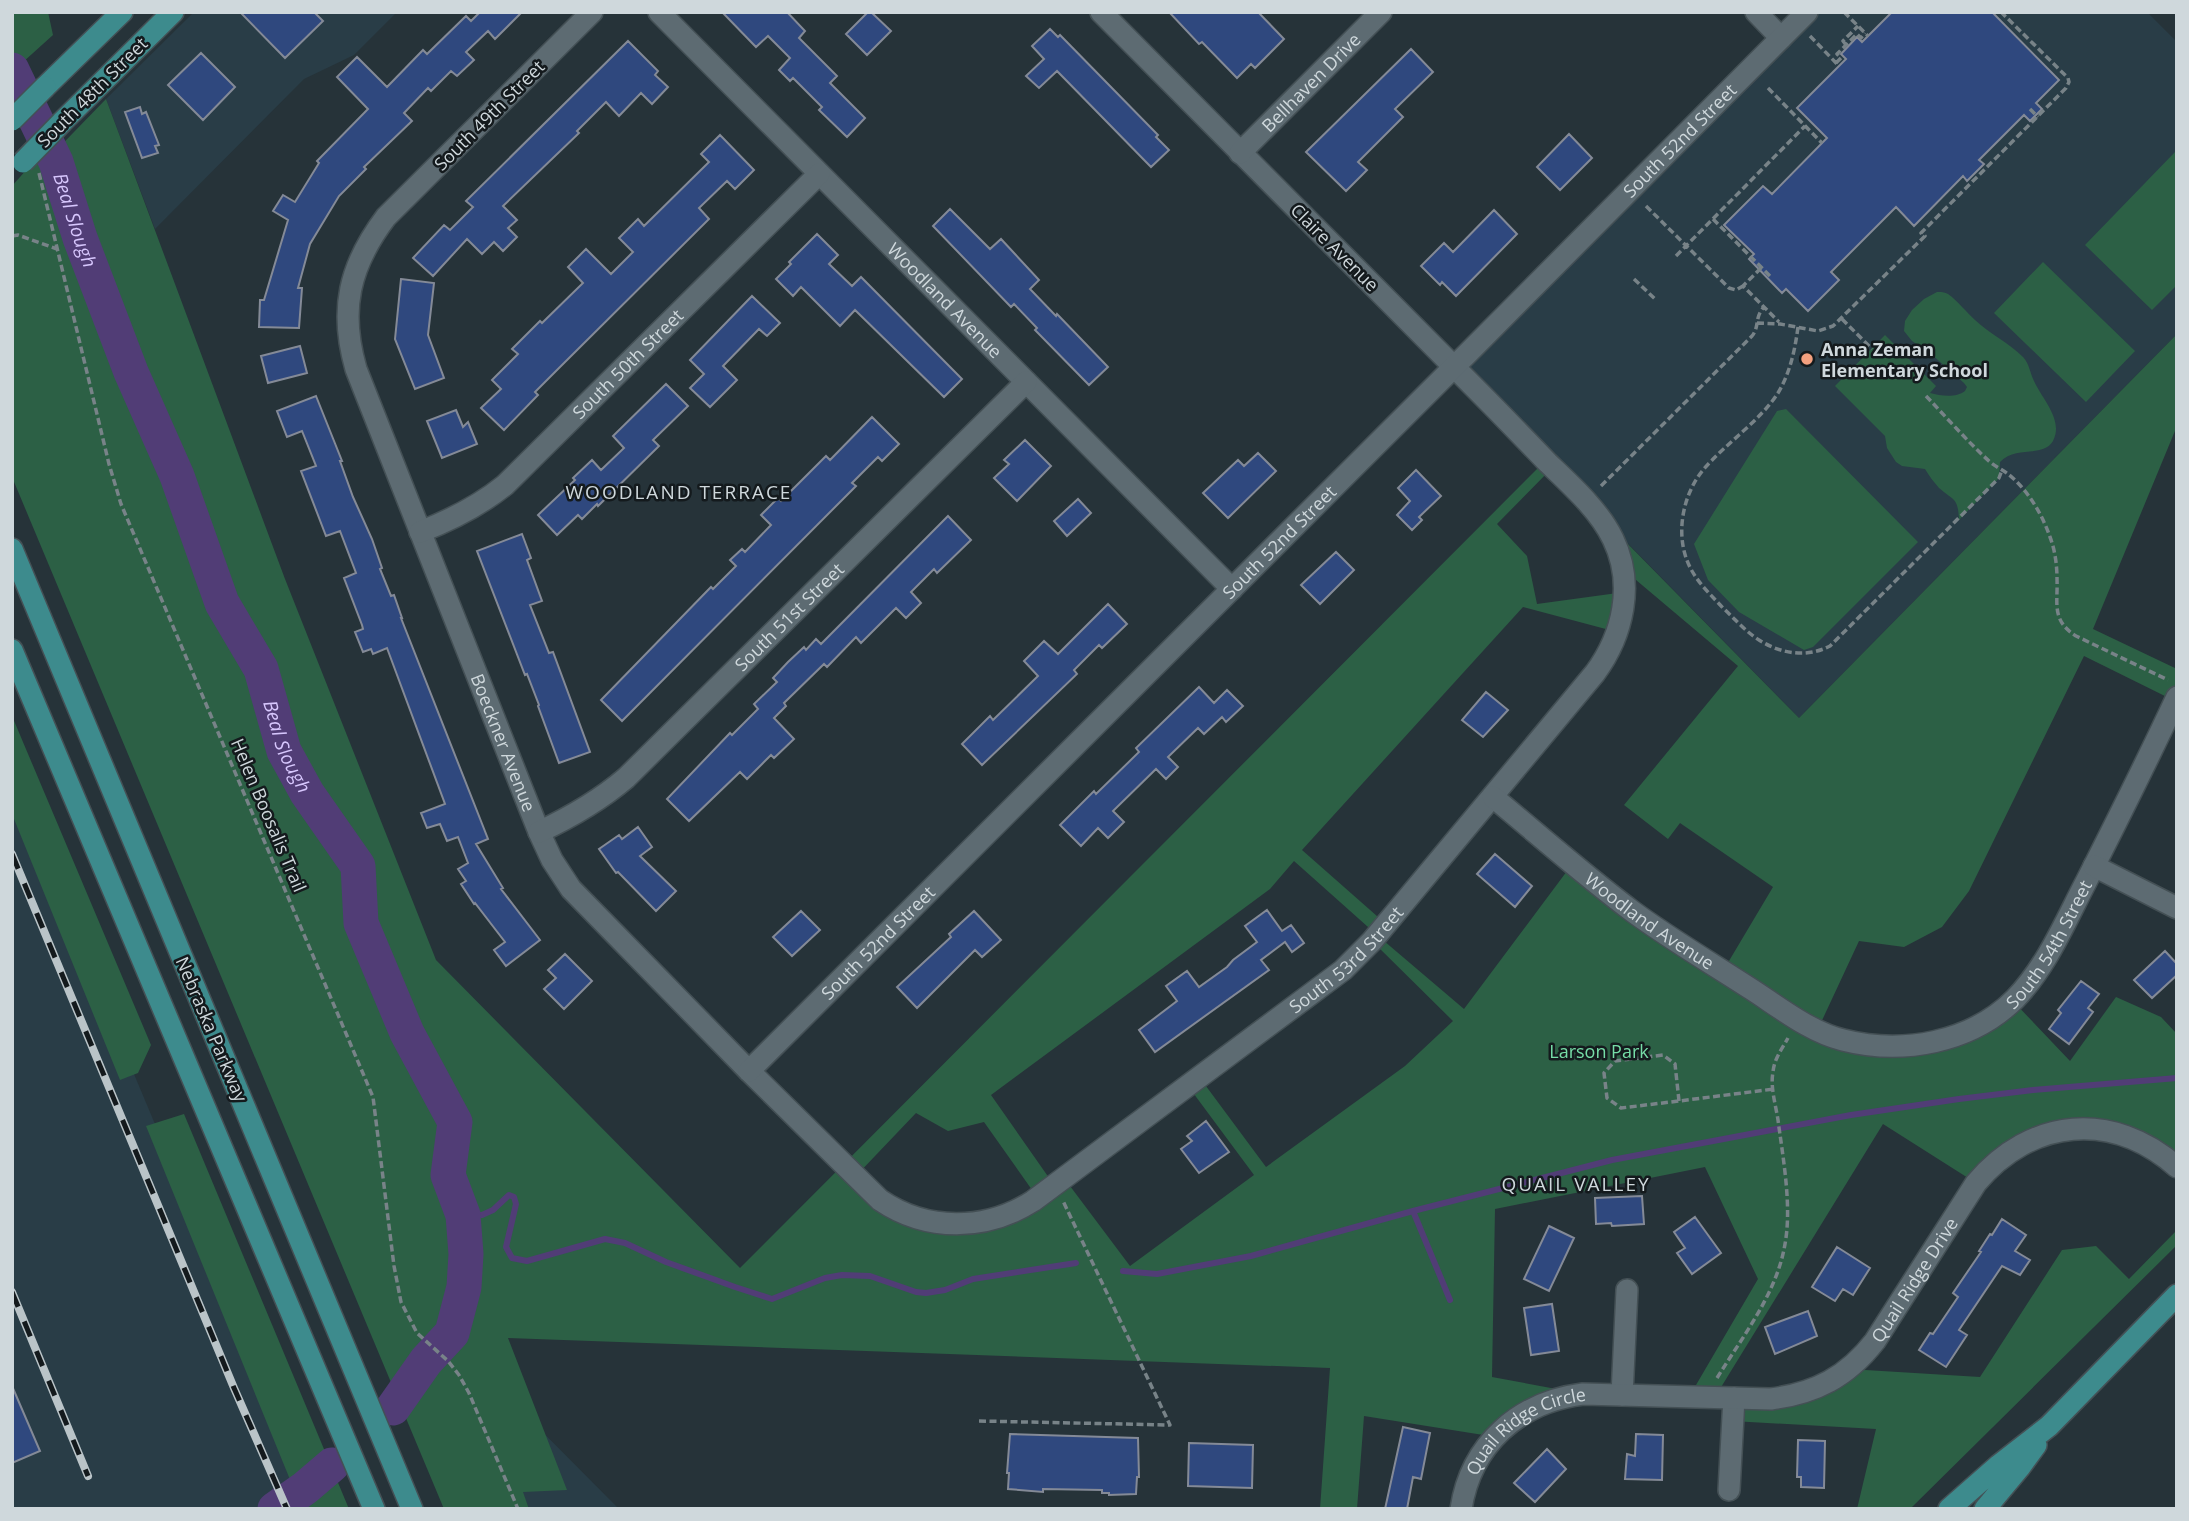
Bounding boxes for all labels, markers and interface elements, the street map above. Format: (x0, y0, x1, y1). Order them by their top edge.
street label: Bellhaven Drive (1256, 28, 1365, 137)
street label: South 48th Street (32, 32, 152, 152)
street label: South 49th Street (429, 55, 549, 175)
street label: South 52nd Street (1617, 78, 1741, 203)
water label: Beal Slough (47, 169, 103, 271)
street label: Claire Avenue (1286, 198, 1384, 296)
street label: Woodland Avenue (883, 237, 1008, 363)
street label: South 50th Street (567, 303, 688, 424)
place label: Anna Zeman Elementary School (1821, 337, 1988, 382)
marker: Anna Zeman Elementary School (1799, 351, 1815, 367)
district label: WOODLAND TERRACE (566, 479, 792, 505)
street label: South 52nd Street (1217, 480, 1341, 604)
street label: South 51st Street (729, 557, 849, 676)
street label: Boeckner Avenue (466, 670, 542, 815)
water label: Beal Slough (257, 697, 317, 797)
street label: Helen Boosalis Trail (226, 735, 312, 895)
street label: Woodland Avenue (1580, 867, 1719, 975)
street label: South 54th Street (2000, 876, 2097, 1014)
street label: South 52nd Street (816, 880, 940, 1004)
street label: South 53rd Street (1284, 901, 1408, 1018)
street label: Nebraska Parkway (171, 953, 254, 1106)
park label: Larson Park (1549, 1039, 1649, 1063)
district label: QUAIL VALLEY (1501, 1171, 1651, 1197)
street label: Quail Ridge Drive (1865, 1213, 1963, 1347)
street label: Quail Ridge Circle (1460, 1382, 1587, 1479)

